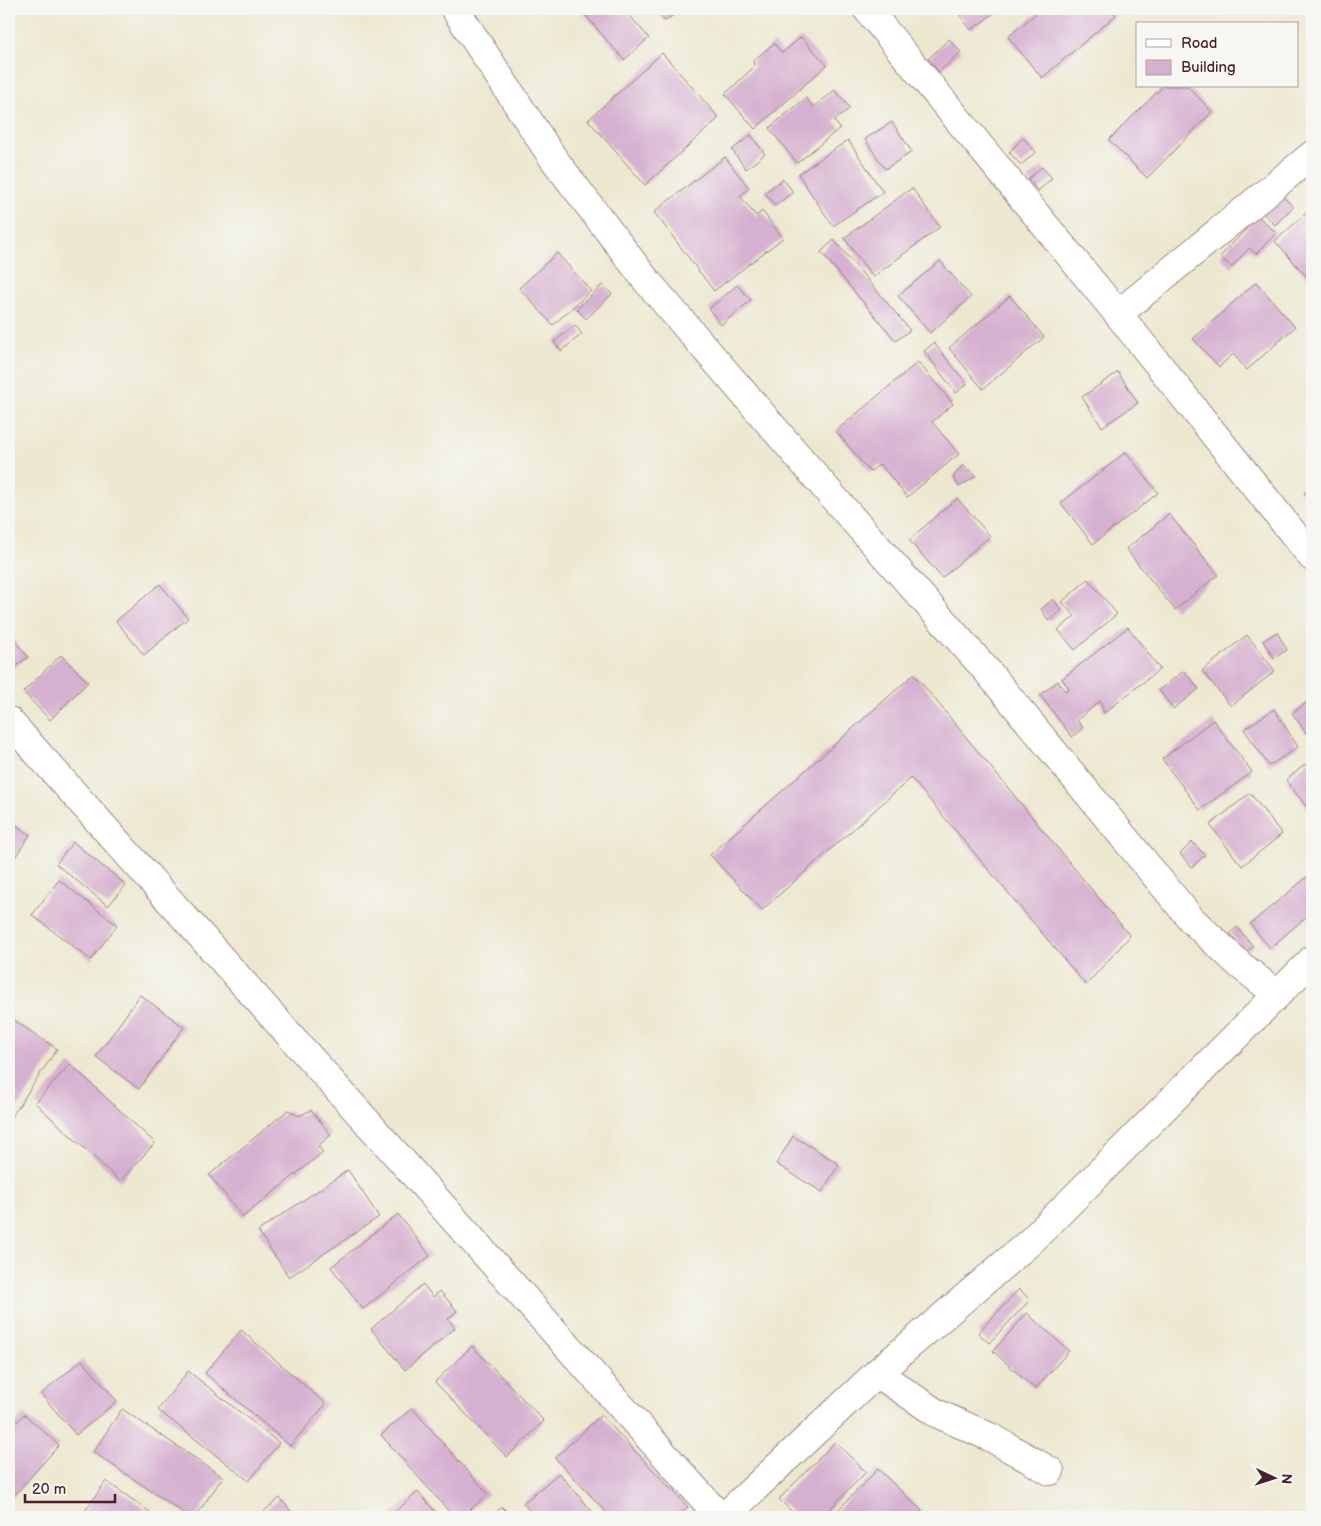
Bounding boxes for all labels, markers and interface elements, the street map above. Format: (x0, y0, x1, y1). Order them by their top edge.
legend (1136, 22, 1298, 88)
text: Road (1181, 34, 1217, 53)
text: Building (1181, 58, 1236, 77)
north arrow (1248, 1454, 1298, 1504)
scale bar (25, 1471, 115, 1503)
text: N (1278, 1473, 1295, 1485)
text: 20 m (32, 1480, 66, 1499)

